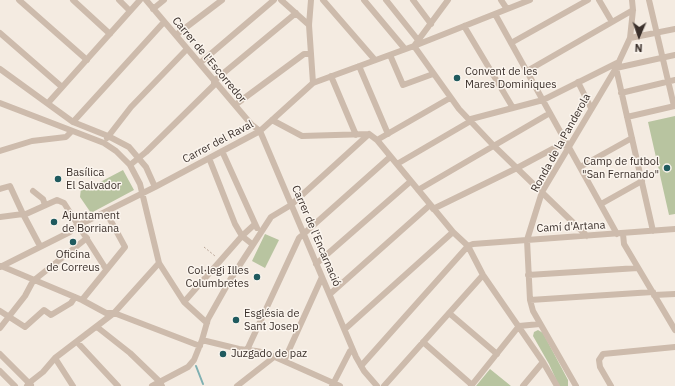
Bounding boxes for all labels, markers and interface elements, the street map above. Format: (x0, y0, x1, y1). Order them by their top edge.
street label: Carrer de l'Escorredor (169, 14, 249, 106)
north arrow (619, 16, 659, 56)
text: N (634, 41, 643, 55)
place label: Convent de les Mares Dominiques (465, 65, 557, 91)
marker: Convent de les Mares Dominiques (452, 73, 462, 83)
street label: Ronda de la Panderola (528, 91, 594, 195)
street label: Carrer del Raval (180, 118, 256, 166)
place label: Camp de futbol "San Fernando" (582, 155, 659, 181)
marker: Camp de futbol "San Fernando" (662, 163, 672, 173)
place label: Basílica El Salvador (66, 166, 121, 192)
marker: Basílica El Salvador (53, 174, 63, 184)
street label: Carrer de l'Encarnació (289, 183, 343, 289)
place label: Ajuntament de Borriana (62, 209, 120, 235)
marker: Ajuntament de Borriana (49, 217, 59, 227)
street label: Camí d'Artana (536, 219, 606, 235)
marker: Oficina de Correus (68, 237, 78, 247)
place label: Oficina de Correus (46, 248, 100, 274)
place label: Col·legi Illes Columbretes (186, 264, 249, 290)
marker: Col·legi Illes Columbretes (252, 272, 262, 282)
place label: Església de Sant Josep (244, 307, 299, 333)
marker: Església de Sant Josep (231, 315, 241, 325)
place label: Juzgado de paz (231, 347, 307, 361)
marker: Juzgado de paz (218, 349, 228, 359)

